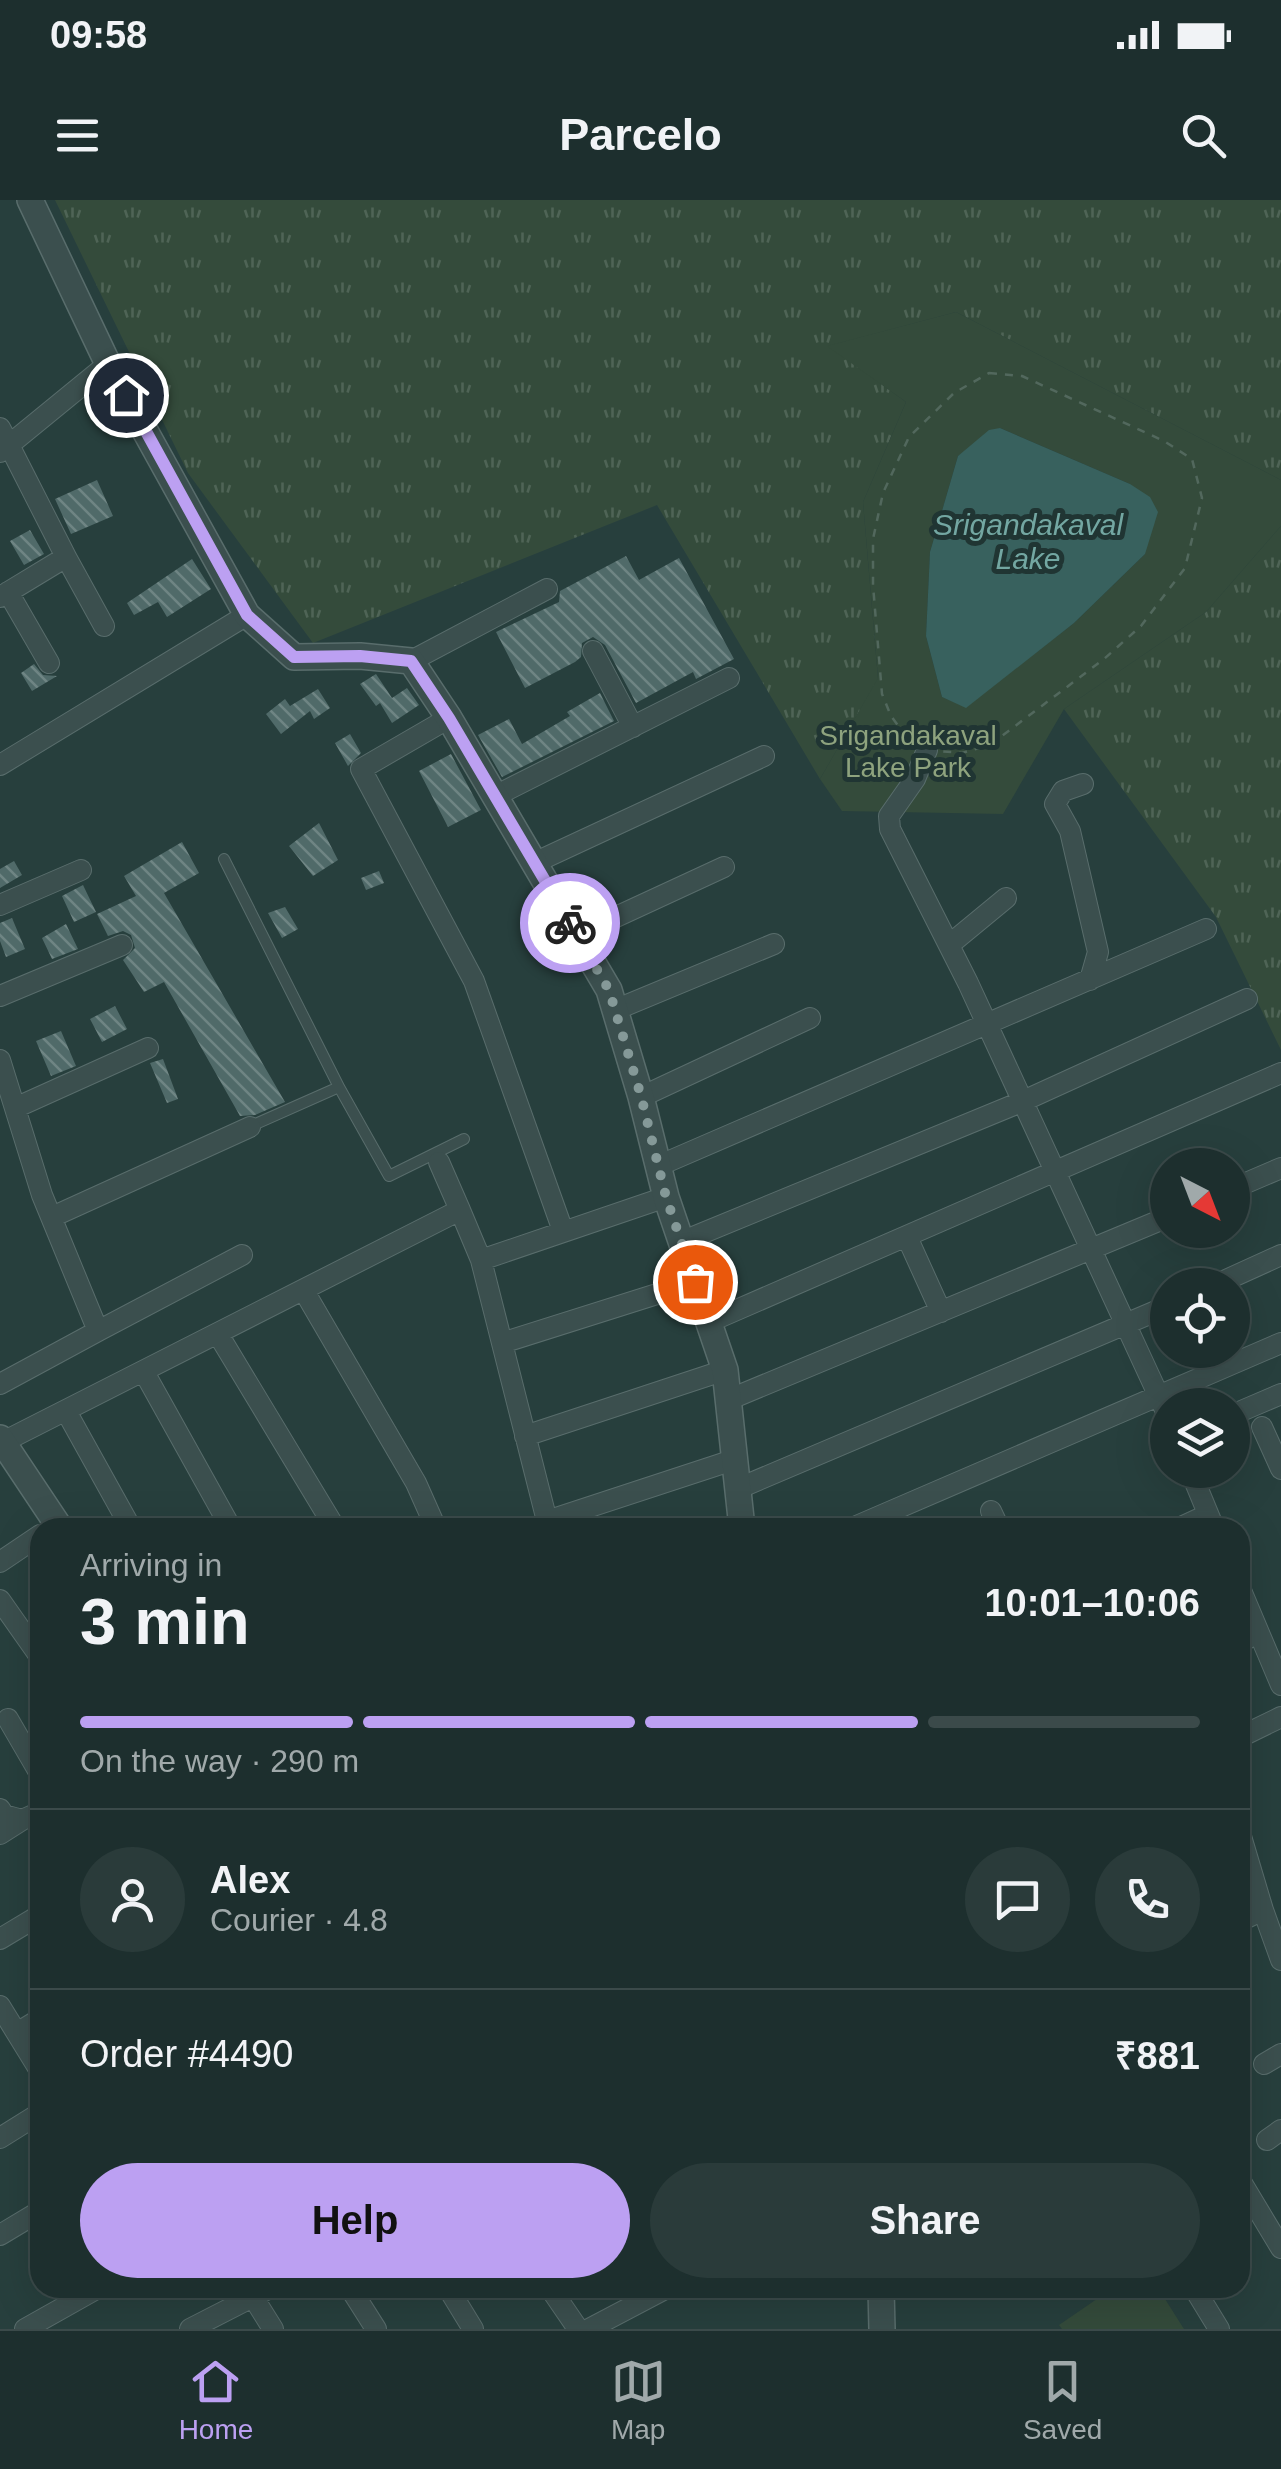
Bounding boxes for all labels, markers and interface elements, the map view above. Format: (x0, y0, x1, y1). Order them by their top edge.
text: 09:58 (50, 14, 147, 56)
icon: menu (50, 108, 105, 163)
icon: search (1176, 108, 1231, 163)
text: Parcelo (559, 109, 722, 160)
pin (84, 353, 169, 438)
icon: home (99, 368, 154, 423)
water label: Srigandakaval Lake (933, 508, 1124, 575)
park label: Srigandakaval Lake Park (819, 720, 997, 783)
courier (520, 873, 620, 973)
icon: bike (543, 896, 598, 951)
north arrow (1150, 1148, 1250, 1248)
map controls (1150, 1148, 1250, 1488)
pin (653, 1240, 738, 1325)
icon: bag (668, 1255, 723, 1310)
button: locate (1150, 1268, 1250, 1368)
button: layers (1150, 1388, 1250, 1488)
text: Arriving in (80, 1547, 222, 1583)
text: 10:01–10:06 (984, 1582, 1200, 1624)
text: 3 min (80, 1585, 250, 1658)
text: On the way · 290 m (80, 1743, 359, 1779)
button: person (80, 1847, 185, 1952)
button: chat (965, 1847, 1070, 1952)
button: phone (1095, 1847, 1200, 1952)
text: Alex (210, 1859, 290, 1901)
text: Courier · 4.8 (210, 1902, 388, 1938)
text: Order #4490 (80, 2033, 293, 2075)
text: ₹881 (1115, 2035, 1200, 2077)
button: Help (80, 2163, 630, 2278)
button: Share (650, 2163, 1200, 2278)
tab: Home (179, 2354, 253, 2446)
tab: Map (611, 2354, 666, 2446)
tab: Saved (1023, 2354, 1102, 2446)

